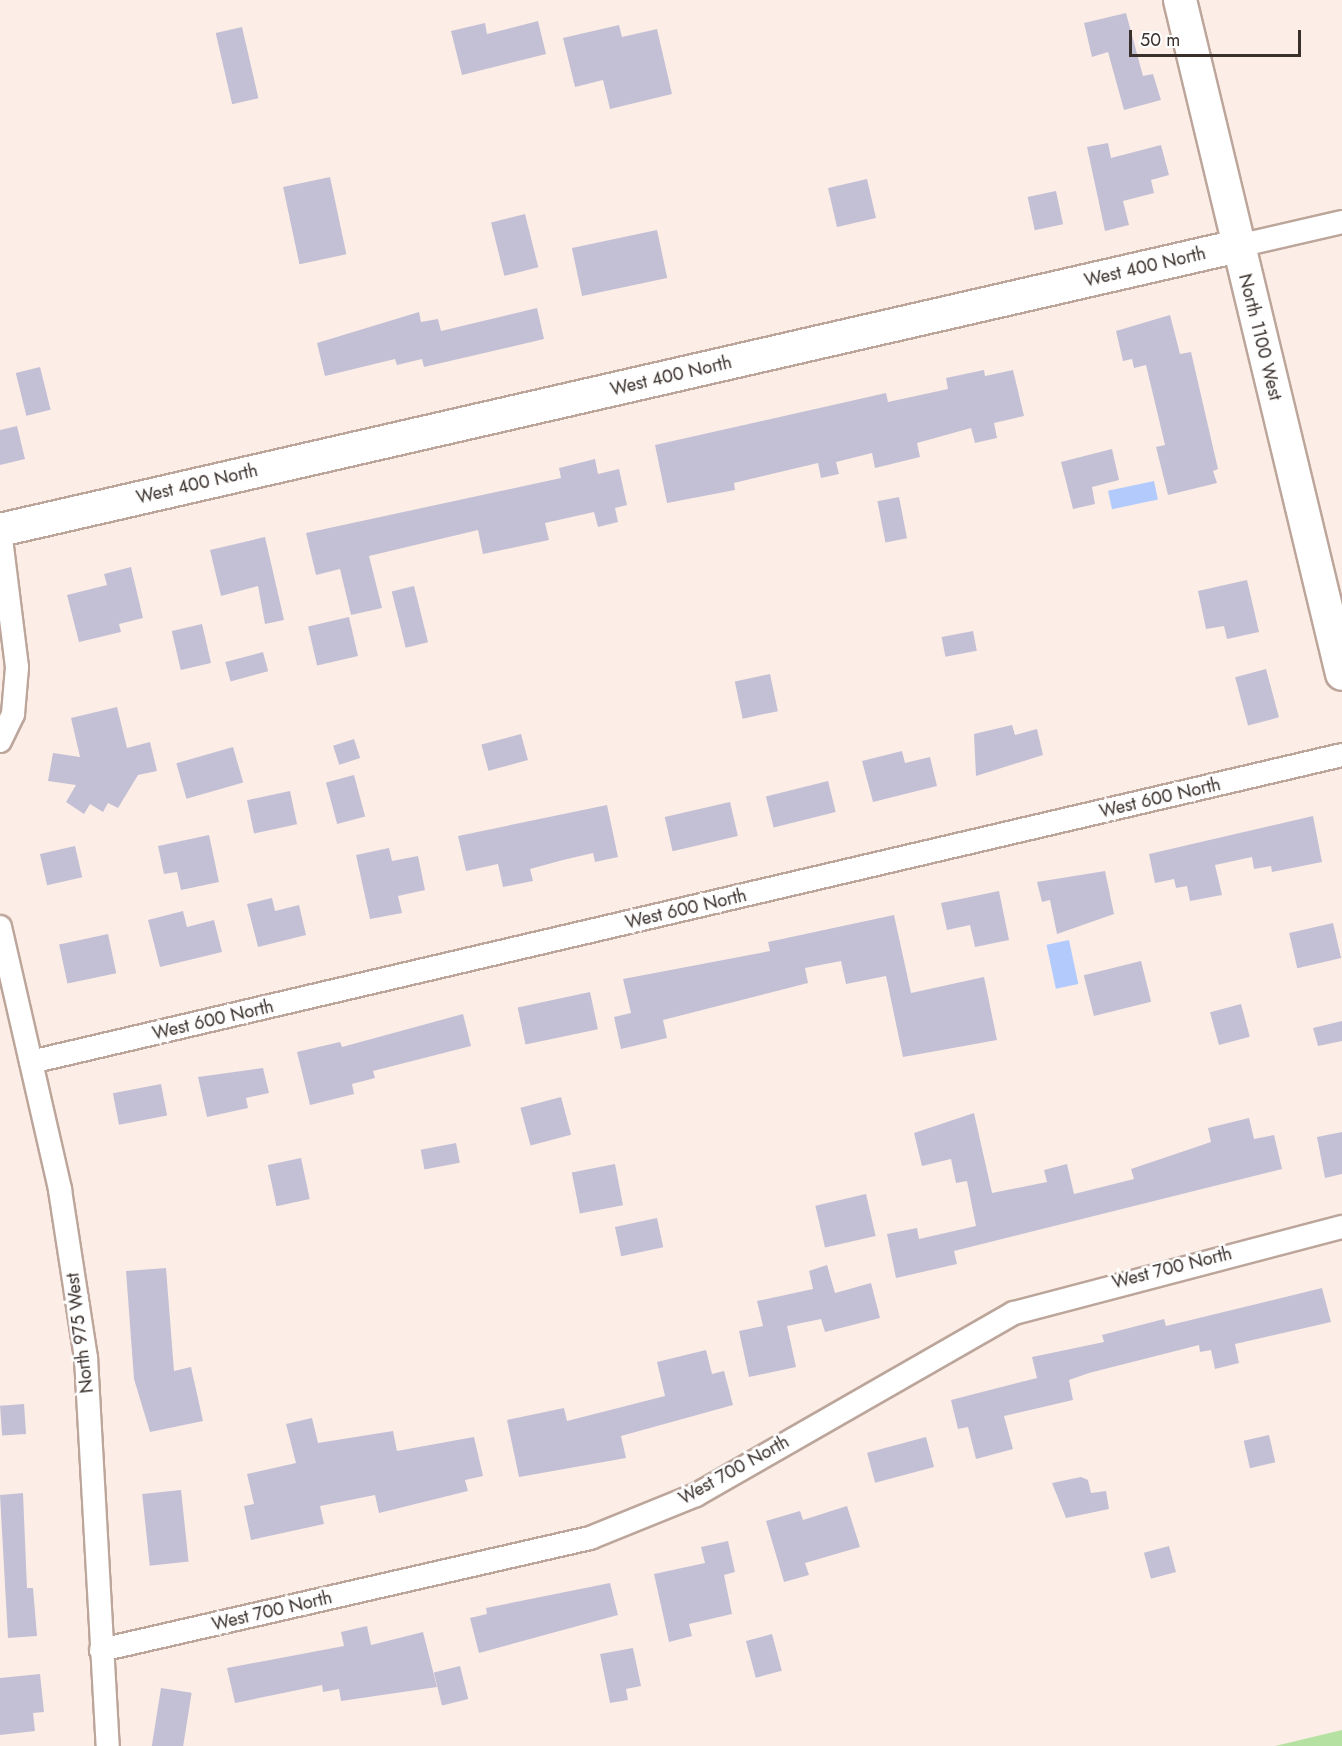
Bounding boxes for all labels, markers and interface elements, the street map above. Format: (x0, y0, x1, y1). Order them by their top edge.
scale bar (1132, 18, 1304, 56)
text: 50 m (1140, 27, 1180, 53)
street label: West 400 North (1082, 243, 1208, 291)
street label: North 1100 West (1234, 272, 1286, 402)
street label: West 400 North (608, 352, 734, 400)
street label: West 400 North (134, 460, 260, 508)
street label: West 600 North (1097, 774, 1223, 822)
street label: West 600 North (623, 885, 749, 933)
street label: West 600 North (150, 996, 276, 1044)
street label: West 700 North (1110, 1243, 1234, 1293)
street label: North 975 West (62, 1272, 98, 1394)
street label: West 700 North (675, 1431, 793, 1509)
street label: West 700 North (210, 1587, 334, 1635)

